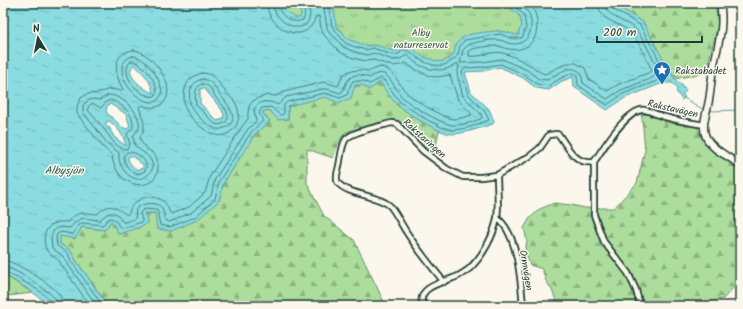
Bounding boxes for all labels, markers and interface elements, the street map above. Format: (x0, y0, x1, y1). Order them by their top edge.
north arrow (18, 18, 58, 58)
scale bar (597, 18, 702, 44)
text: N (31, 20, 41, 39)
text: 200 m (603, 23, 637, 42)
park label: Alby naturreservat (394, 25, 448, 53)
place icon: Rakstabadet (652, 60, 672, 85)
place label: Rakstabadet (675, 63, 726, 79)
street label: Rakstavägen (646, 95, 700, 123)
street label: Rakstaringen (399, 115, 450, 163)
water label: Albysjön (45, 162, 84, 180)
street label: Ormvägen (515, 249, 537, 292)

